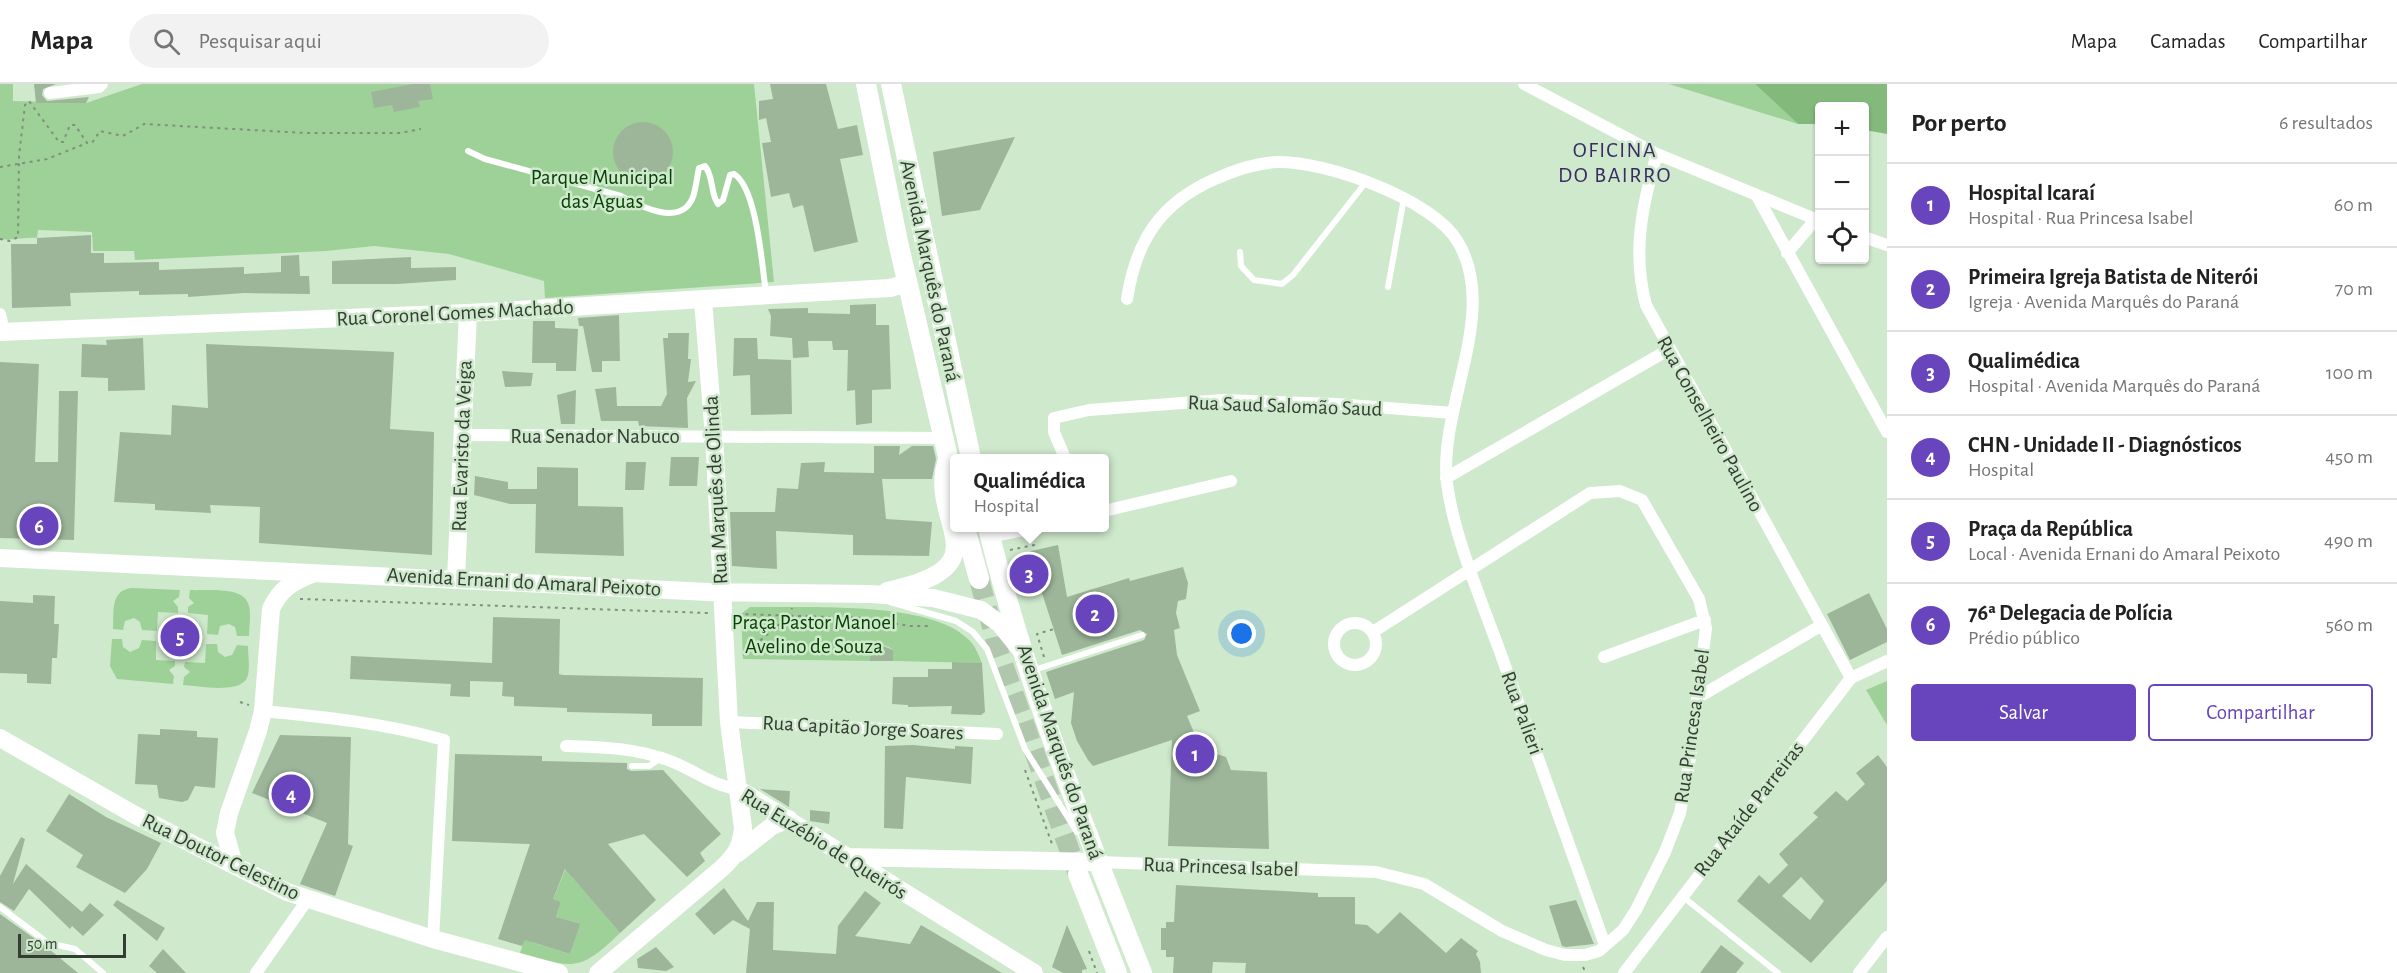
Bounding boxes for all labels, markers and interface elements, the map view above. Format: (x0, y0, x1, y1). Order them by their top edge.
search box (129, 14, 549, 68)
icon: search (150, 25, 183, 58)
text: Mapa (30, 27, 93, 55)
text: Pesquisar aqui (198, 30, 322, 52)
text: Mapa (2071, 31, 2117, 52)
text: Camadas (2150, 31, 2225, 52)
text: Compartilhar (2258, 31, 2367, 52)
map controls (1815, 102, 1869, 264)
button: + (1815, 102, 1869, 156)
text: Por perto (1911, 110, 2007, 136)
text: 6 resultados (2279, 113, 2373, 133)
district label: OFICINA DO BAIRRO (1558, 139, 1672, 186)
button: − (1815, 156, 1869, 210)
street label: Avenida Marquês do Paraná (896, 158, 964, 384)
park label: Parque Municipal das Águas (531, 167, 673, 212)
text: Hospital Icaraí (1968, 182, 2095, 204)
text: 1 (1927, 195, 1934, 215)
text: 60 m (2334, 195, 2373, 215)
text: Hospital · Rua Princesa Isabel (1968, 208, 2193, 228)
button: locate (1815, 210, 1869, 264)
text: Primeira Igreja Batista de Niterói (1968, 266, 2258, 288)
text: 2 (1926, 279, 1935, 299)
text: 70 m (2335, 279, 2373, 299)
text: Igreja · Avenida Marquês do Paraná (1968, 292, 2239, 312)
street label: Rua Coronel Gomes Machado (336, 296, 574, 330)
street label: Rua Conselheiro Paulino (1653, 332, 1767, 516)
text: Qualimédica (1968, 350, 2080, 372)
street label: Rua Evaristo da Veiga (449, 359, 476, 532)
text: 3 (1926, 363, 1935, 383)
text: 100 m (2326, 363, 2373, 383)
text: Hospital · Avenida Marquês do Paraná (1968, 376, 2261, 396)
street label: Rua Saud Salomão Saud (1187, 392, 1383, 420)
street label: Rua Marquês de Olinda (701, 395, 731, 585)
street label: Rua Senador Nabuco (510, 426, 680, 447)
text: CHN - Unidade II - Diagnósticos (1968, 434, 2242, 456)
text: 4 (1925, 447, 1936, 467)
text: 450 m (2325, 447, 2373, 467)
popup (950, 454, 1109, 532)
text: Hospital (1968, 460, 2034, 480)
text: Qualimédica (973, 470, 1086, 492)
text: Hospital (973, 496, 1040, 516)
pin: 6 (20, 504, 58, 548)
text: Praça da República (1968, 518, 2133, 540)
text: 5 (1926, 531, 1935, 551)
text: 490 m (2324, 531, 2373, 551)
text: Local · Avenida Ernani do Amaral Peixoto (1968, 544, 2280, 564)
pin: 3 (1010, 552, 1048, 596)
street label: Avenida Ernani do Amaral Peixoto (386, 564, 662, 600)
pin: 2 (1076, 592, 1114, 636)
text: 76ª Delegacia de Polícia (1968, 602, 2173, 624)
park label: Praça Pastor Manoel Avelino de Souza (732, 612, 896, 657)
pin: 5 (160, 614, 200, 660)
text: 6 (1926, 615, 1935, 635)
text: 560 m (2325, 615, 2373, 635)
your location (1227, 619, 1256, 648)
text: Prédio público (1968, 628, 2080, 648)
street label: Avenida Marquês do Paraná (1013, 642, 1107, 863)
street label: Rua Princesa Isabel (1671, 648, 1713, 804)
street label: Rua Palieri (1497, 669, 1547, 757)
button: Salvar (1911, 684, 2136, 741)
button: Compartilhar (2148, 684, 2373, 741)
street label: Rua Capitão Jorge Soares (762, 712, 964, 744)
pin: 1 (1176, 732, 1214, 776)
street label: Rua Ataíde Parreiras (1690, 738, 1808, 880)
pin: 4 (272, 772, 310, 816)
street label: Rua Euzébio de Queirós (737, 785, 911, 903)
street label: Rua Doutor Celestino (139, 810, 303, 904)
street label: Rua Princesa Isabel (1143, 854, 1299, 880)
scale bar (18, 931, 126, 958)
text: 50 m (27, 936, 58, 952)

